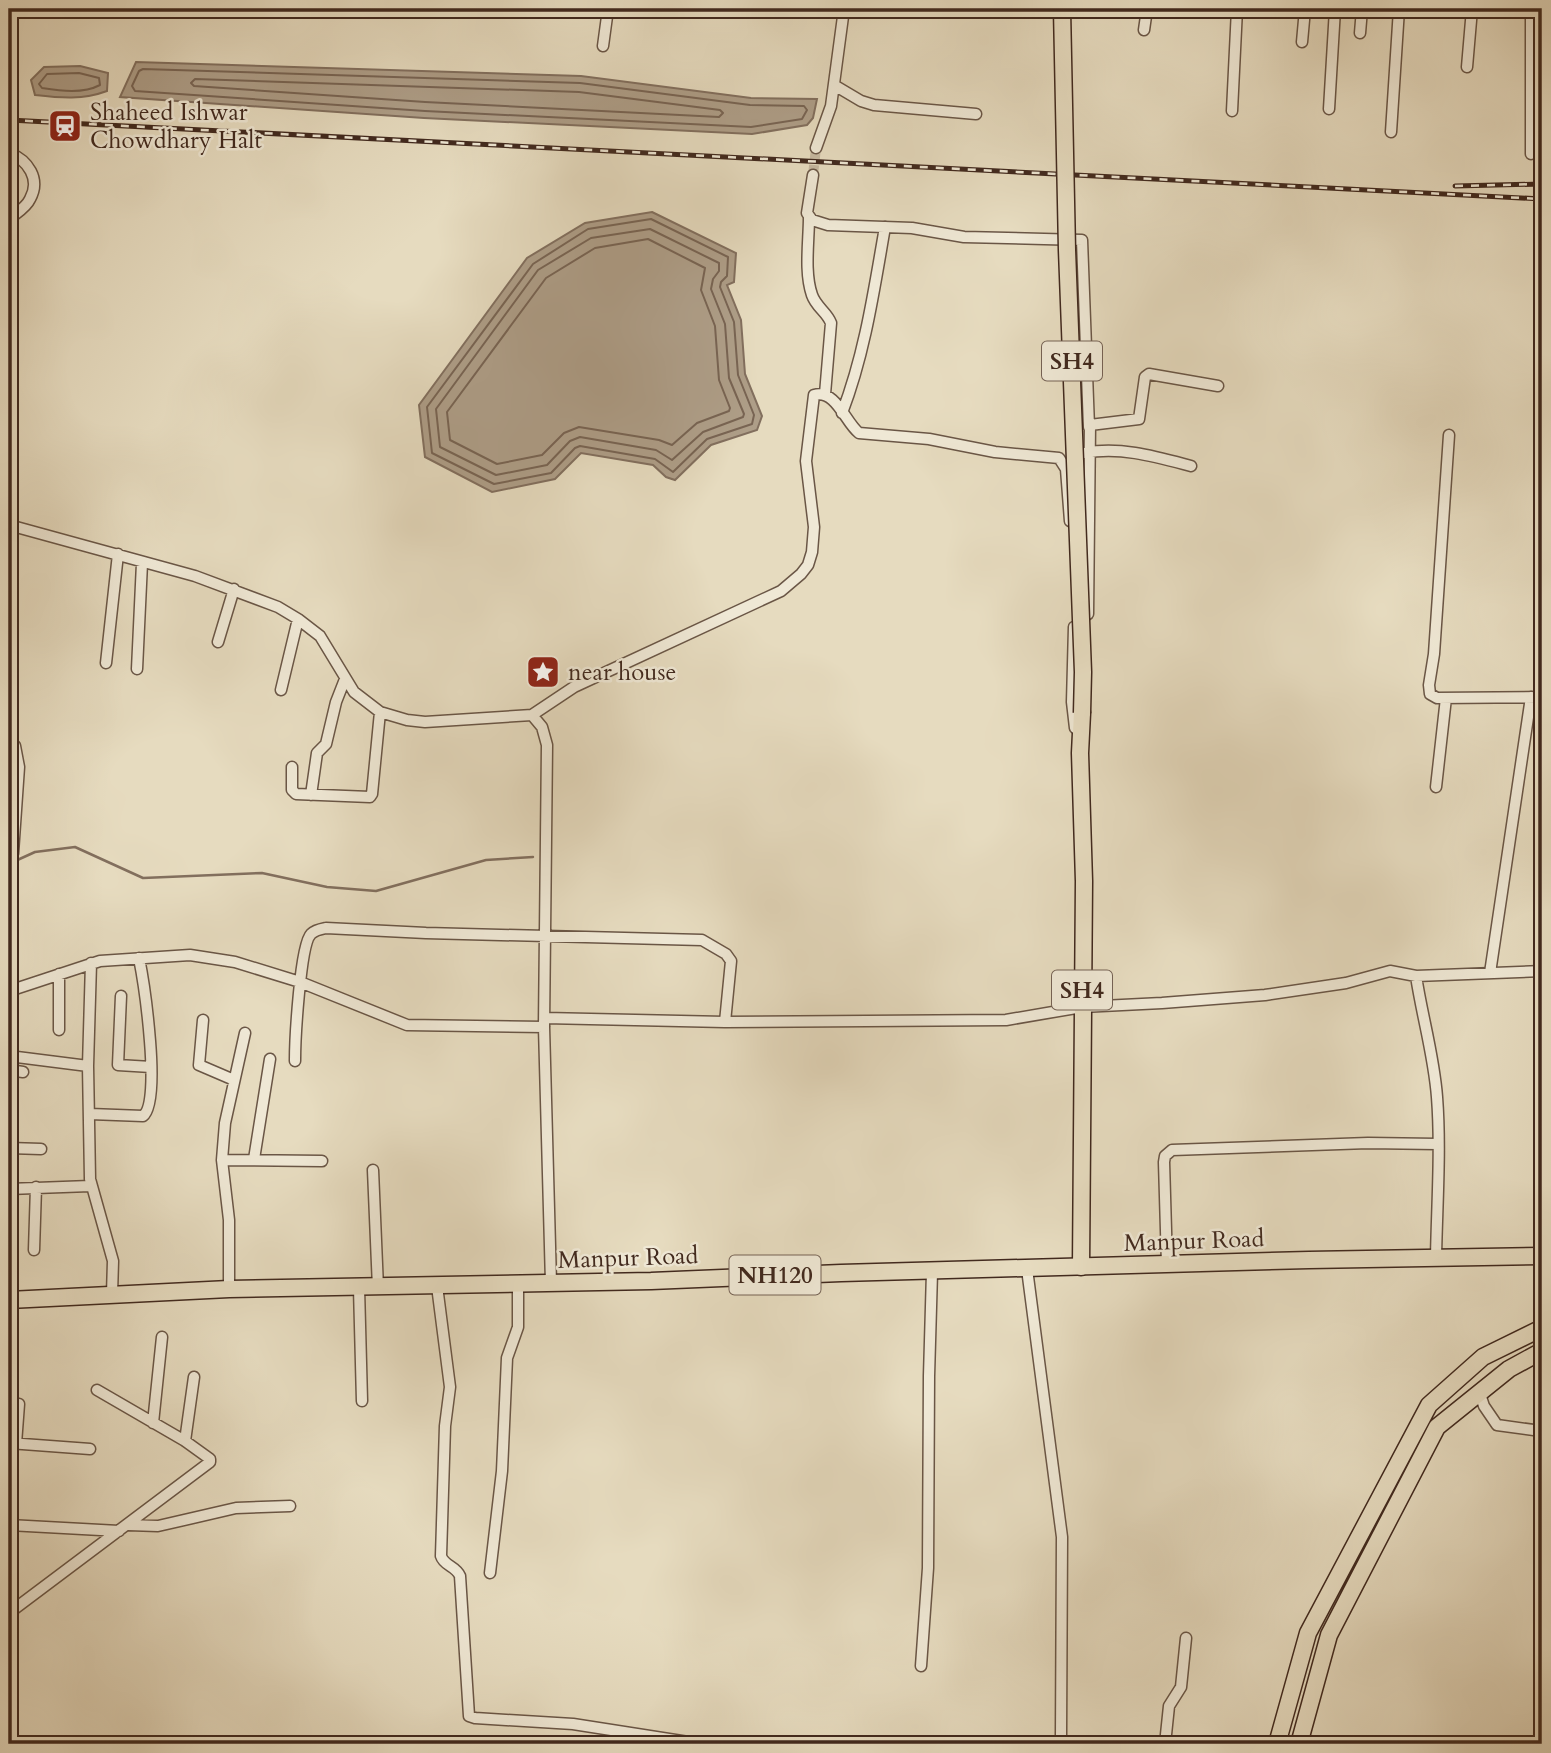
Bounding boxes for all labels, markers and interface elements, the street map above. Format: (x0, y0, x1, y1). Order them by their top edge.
place label: Shaheed Ishwar Chowdhary Halt (90, 96, 262, 157)
station icon: Shaheed Ishwar Chowdhary Halt (46, 107, 84, 145)
road number: SH4 (1042, 342, 1102, 380)
place icon: near house (524, 653, 562, 691)
place label: near house (568, 656, 676, 689)
road number: SH4 (1052, 970, 1112, 1009)
street label: Manpur Road (1123, 1222, 1265, 1260)
street label: Manpur Road (557, 1239, 699, 1277)
road number: NH120 (730, 1256, 820, 1294)

